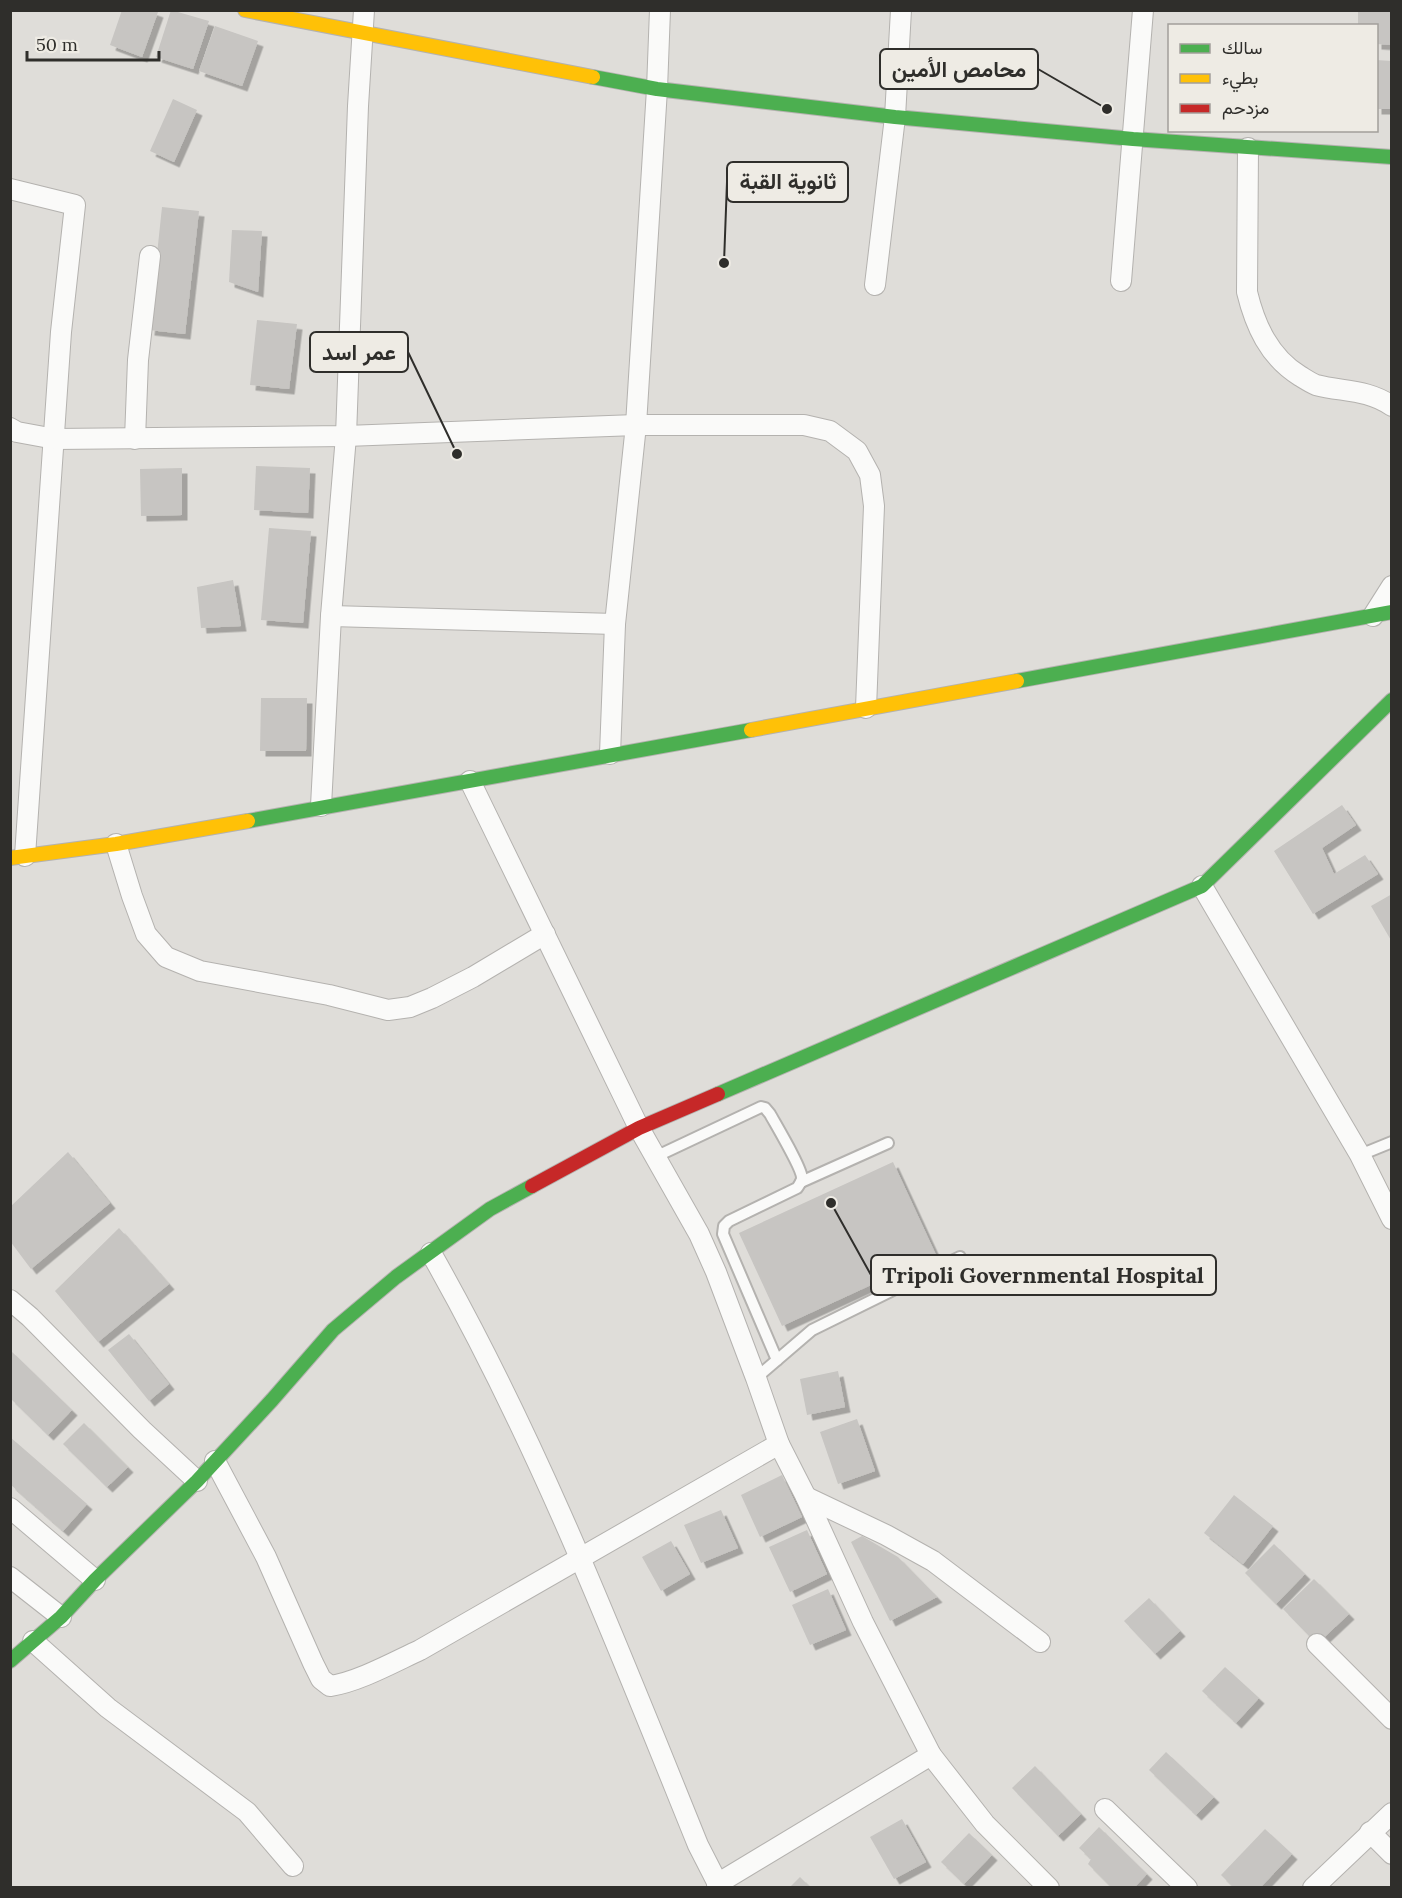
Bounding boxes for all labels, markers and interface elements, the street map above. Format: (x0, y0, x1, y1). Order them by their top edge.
scale bar (27, 24, 159, 62)
legend (1168, 24, 1378, 132)
text: 50 m (36, 33, 78, 56)
text: سالك (1222, 36, 1262, 59)
callout: محامص الأمين (880, 49, 1038, 89)
text: محامص الأمين (892, 55, 1026, 83)
text: بطيء (1222, 66, 1258, 93)
text: مزدحم (1222, 96, 1269, 120)
callout: ثانوية القبة (727, 162, 848, 202)
text: ثانوية القبة (739, 167, 837, 195)
callout: عمر اسد (310, 332, 408, 372)
text: عمر اسد (322, 338, 396, 366)
callout: Tripoli Governmental Hospital (871, 1255, 1216, 1295)
text: Tripoli Governmental Hospital (882, 1261, 1204, 1289)

